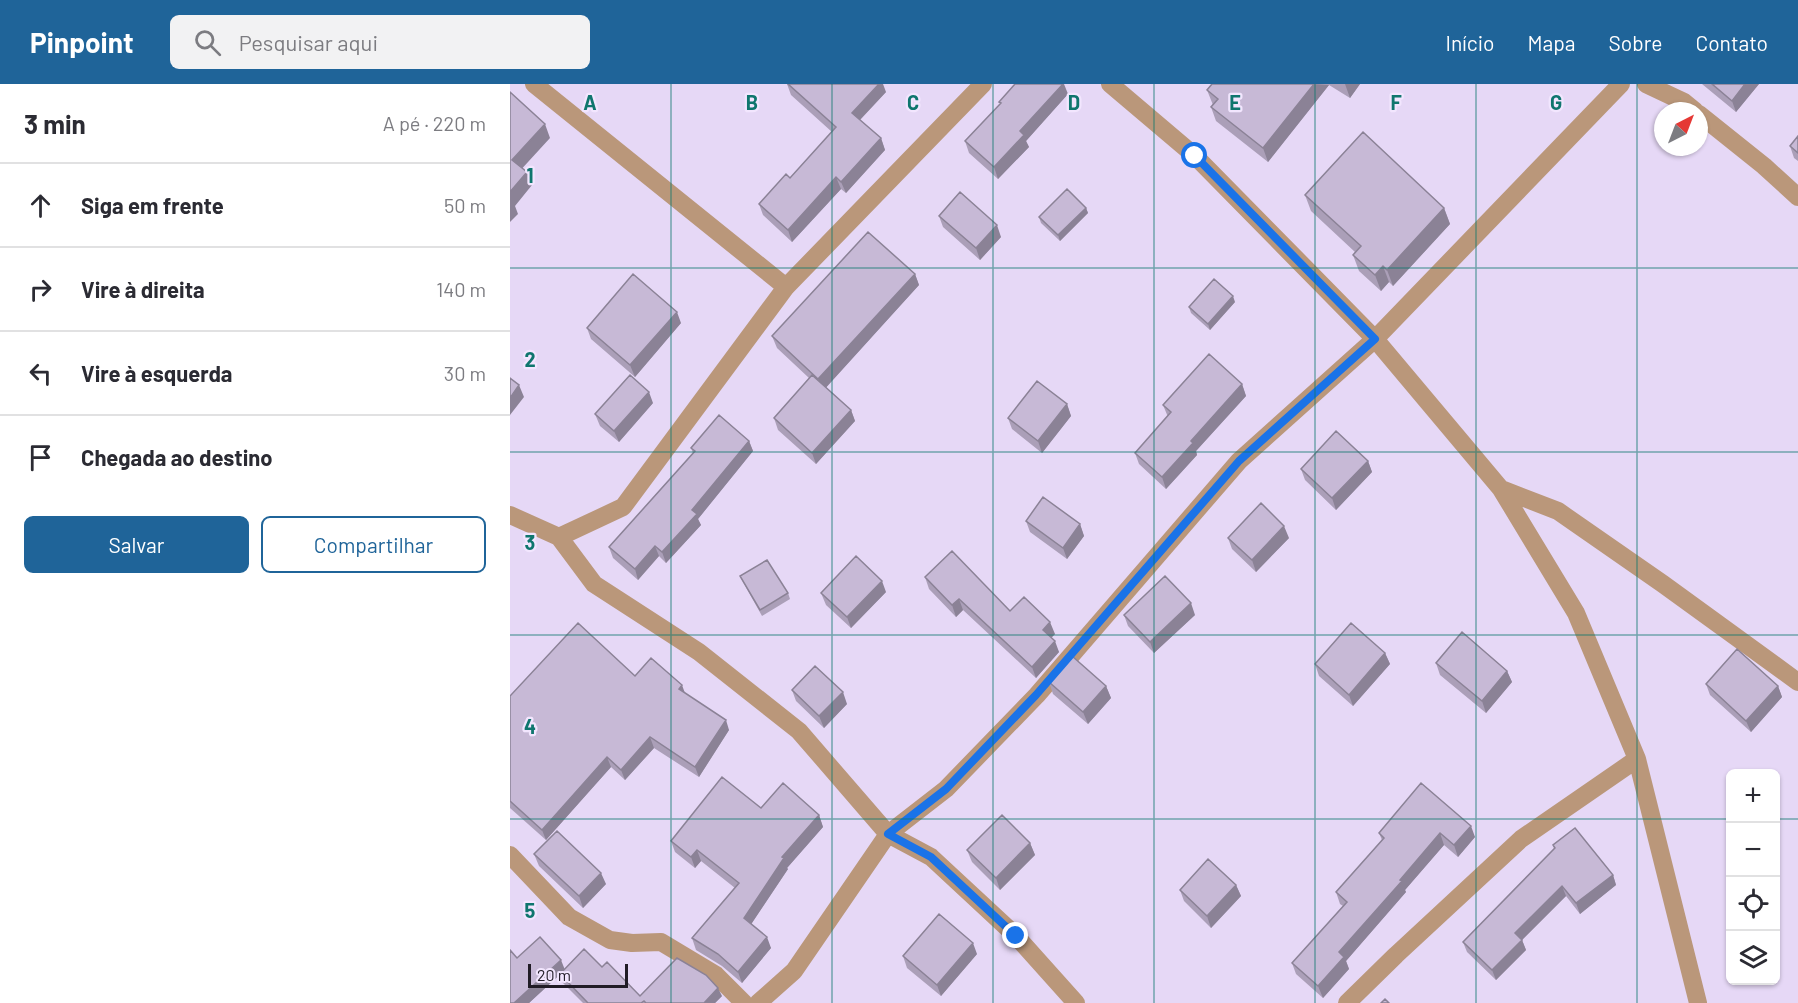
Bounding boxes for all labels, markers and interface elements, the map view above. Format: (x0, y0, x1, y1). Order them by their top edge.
search box (170, 15, 590, 69)
text: Pinpoint (30, 25, 134, 59)
icon: search (191, 26, 224, 59)
text: Pesquisar aqui (239, 29, 378, 55)
text: Início (1446, 30, 1494, 55)
text: Mapa (1527, 30, 1576, 55)
text: Sobre (1609, 30, 1662, 55)
text: Contato (1695, 30, 1768, 55)
text: A (583, 90, 597, 114)
text: B (746, 90, 758, 114)
text: C (907, 90, 919, 114)
text: D (1068, 90, 1080, 114)
text: E (1229, 90, 1241, 114)
text: F (1390, 90, 1402, 114)
text: G (1550, 90, 1562, 114)
north arrow (1654, 102, 1708, 156)
text: 3 min (24, 108, 86, 139)
text: A pé · 220 m (383, 111, 486, 135)
route start (1181, 142, 1207, 168)
text: 1 (526, 163, 534, 187)
icon: ahead (24, 189, 57, 222)
text: Siga em frente (81, 192, 224, 218)
text: 50 m (444, 193, 486, 217)
icon: right (24, 273, 57, 306)
text: Vire à direita (81, 276, 205, 302)
text: 140 m (436, 277, 486, 301)
text: 2 (524, 347, 536, 371)
icon: left (24, 357, 57, 390)
text: Vire à esquerda (81, 360, 232, 386)
text: 30 m (444, 361, 486, 385)
icon: arrive (24, 441, 57, 474)
text: Chegada ao destino (81, 444, 272, 470)
button: Salvar (24, 516, 249, 573)
button: Compartilhar (261, 516, 486, 573)
text: 3 (525, 530, 535, 554)
text: 4 (524, 714, 536, 738)
map controls (1726, 769, 1780, 985)
button: + (1726, 769, 1780, 823)
button: − (1726, 823, 1780, 877)
button: locate (1726, 877, 1780, 931)
text: 5 (525, 898, 536, 922)
route end (1002, 922, 1028, 948)
button: layers (1726, 931, 1780, 985)
scale bar (528, 961, 628, 988)
text: 20 m (537, 965, 571, 984)

